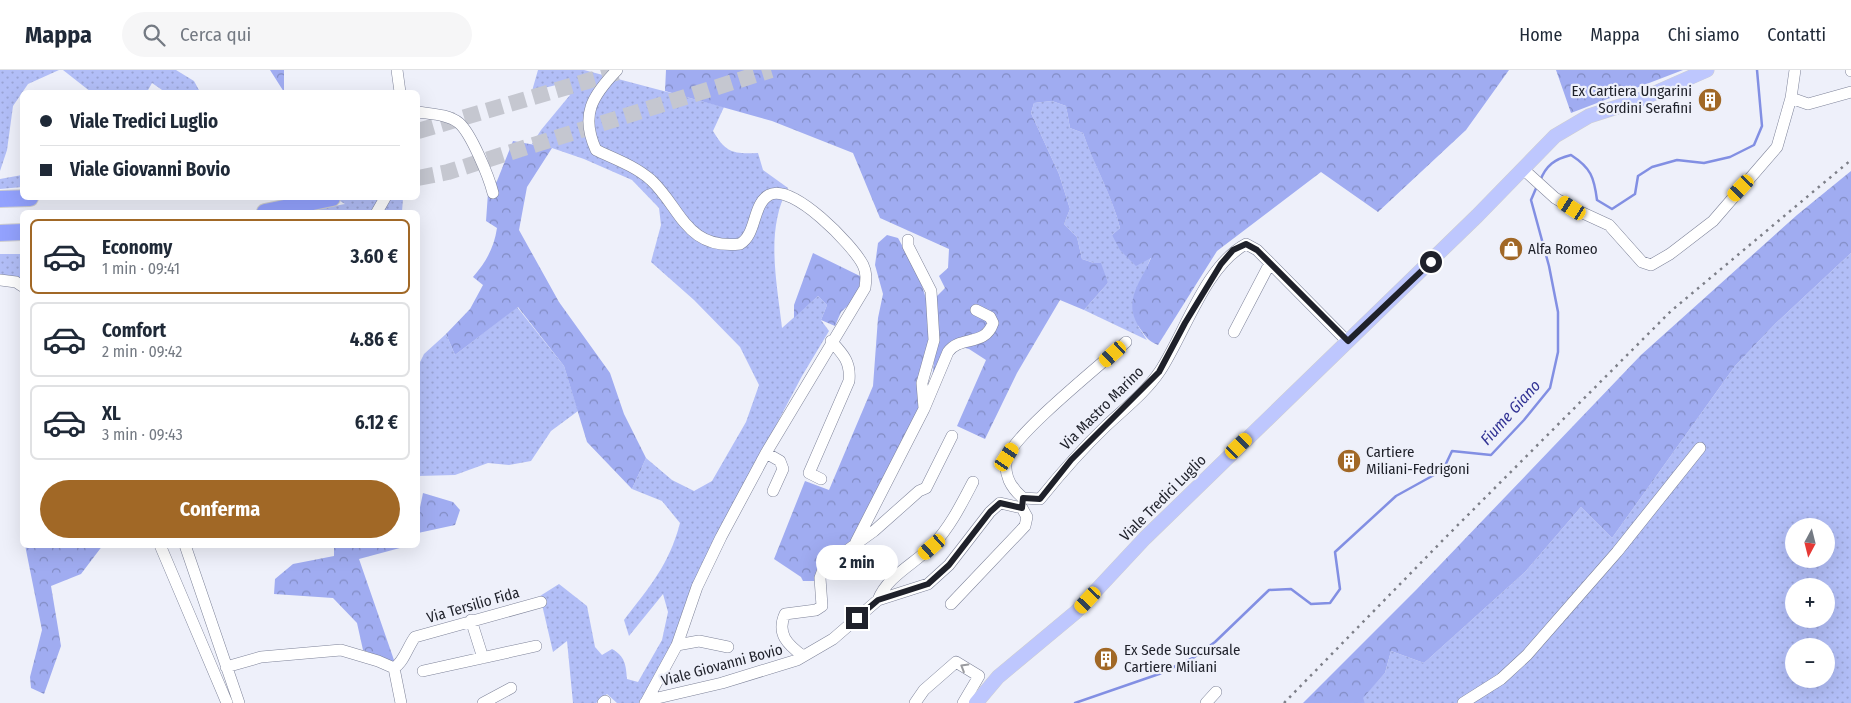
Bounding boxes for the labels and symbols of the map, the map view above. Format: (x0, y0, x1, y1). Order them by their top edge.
place label: Ex Cartiera Ungarini Sordini Serafini (1572, 82, 1692, 117)
building icon: Ex Cartiera Ungarini Sordini Serafini (1697, 87, 1723, 113)
car (1725, 172, 1756, 204)
car (1555, 194, 1588, 222)
shop icon: Alfa Romeo (1498, 236, 1524, 262)
place label: Alfa Romeo (1528, 240, 1598, 258)
route start (1420, 251, 1442, 273)
car (1096, 338, 1129, 370)
street label: Via Mastro Marino (1057, 362, 1148, 453)
water label: Fiume Giano (1476, 376, 1544, 449)
car (1223, 430, 1255, 462)
car (992, 440, 1021, 474)
place label: Cartiere Miliani-Fedrigoni (1366, 443, 1470, 478)
building icon: Cartiere Miliani-Fedrigoni (1336, 448, 1362, 474)
street label: Viale Tredici Luglio (1116, 451, 1210, 545)
north arrow (1785, 518, 1835, 568)
car (915, 531, 948, 563)
callout: 2 min (816, 546, 898, 580)
street label: Via Tersilio Fida (425, 583, 521, 627)
car (1072, 584, 1103, 616)
route end (846, 607, 868, 629)
street label: Viale Giovanni Bovio (659, 640, 785, 690)
place label: Ex Sede Succursale Cartiere Miliani (1124, 641, 1240, 676)
building icon: Ex Sede Succursale Cartiere Miliani (1093, 646, 1119, 672)
one-way arrow (961, 664, 970, 674)

